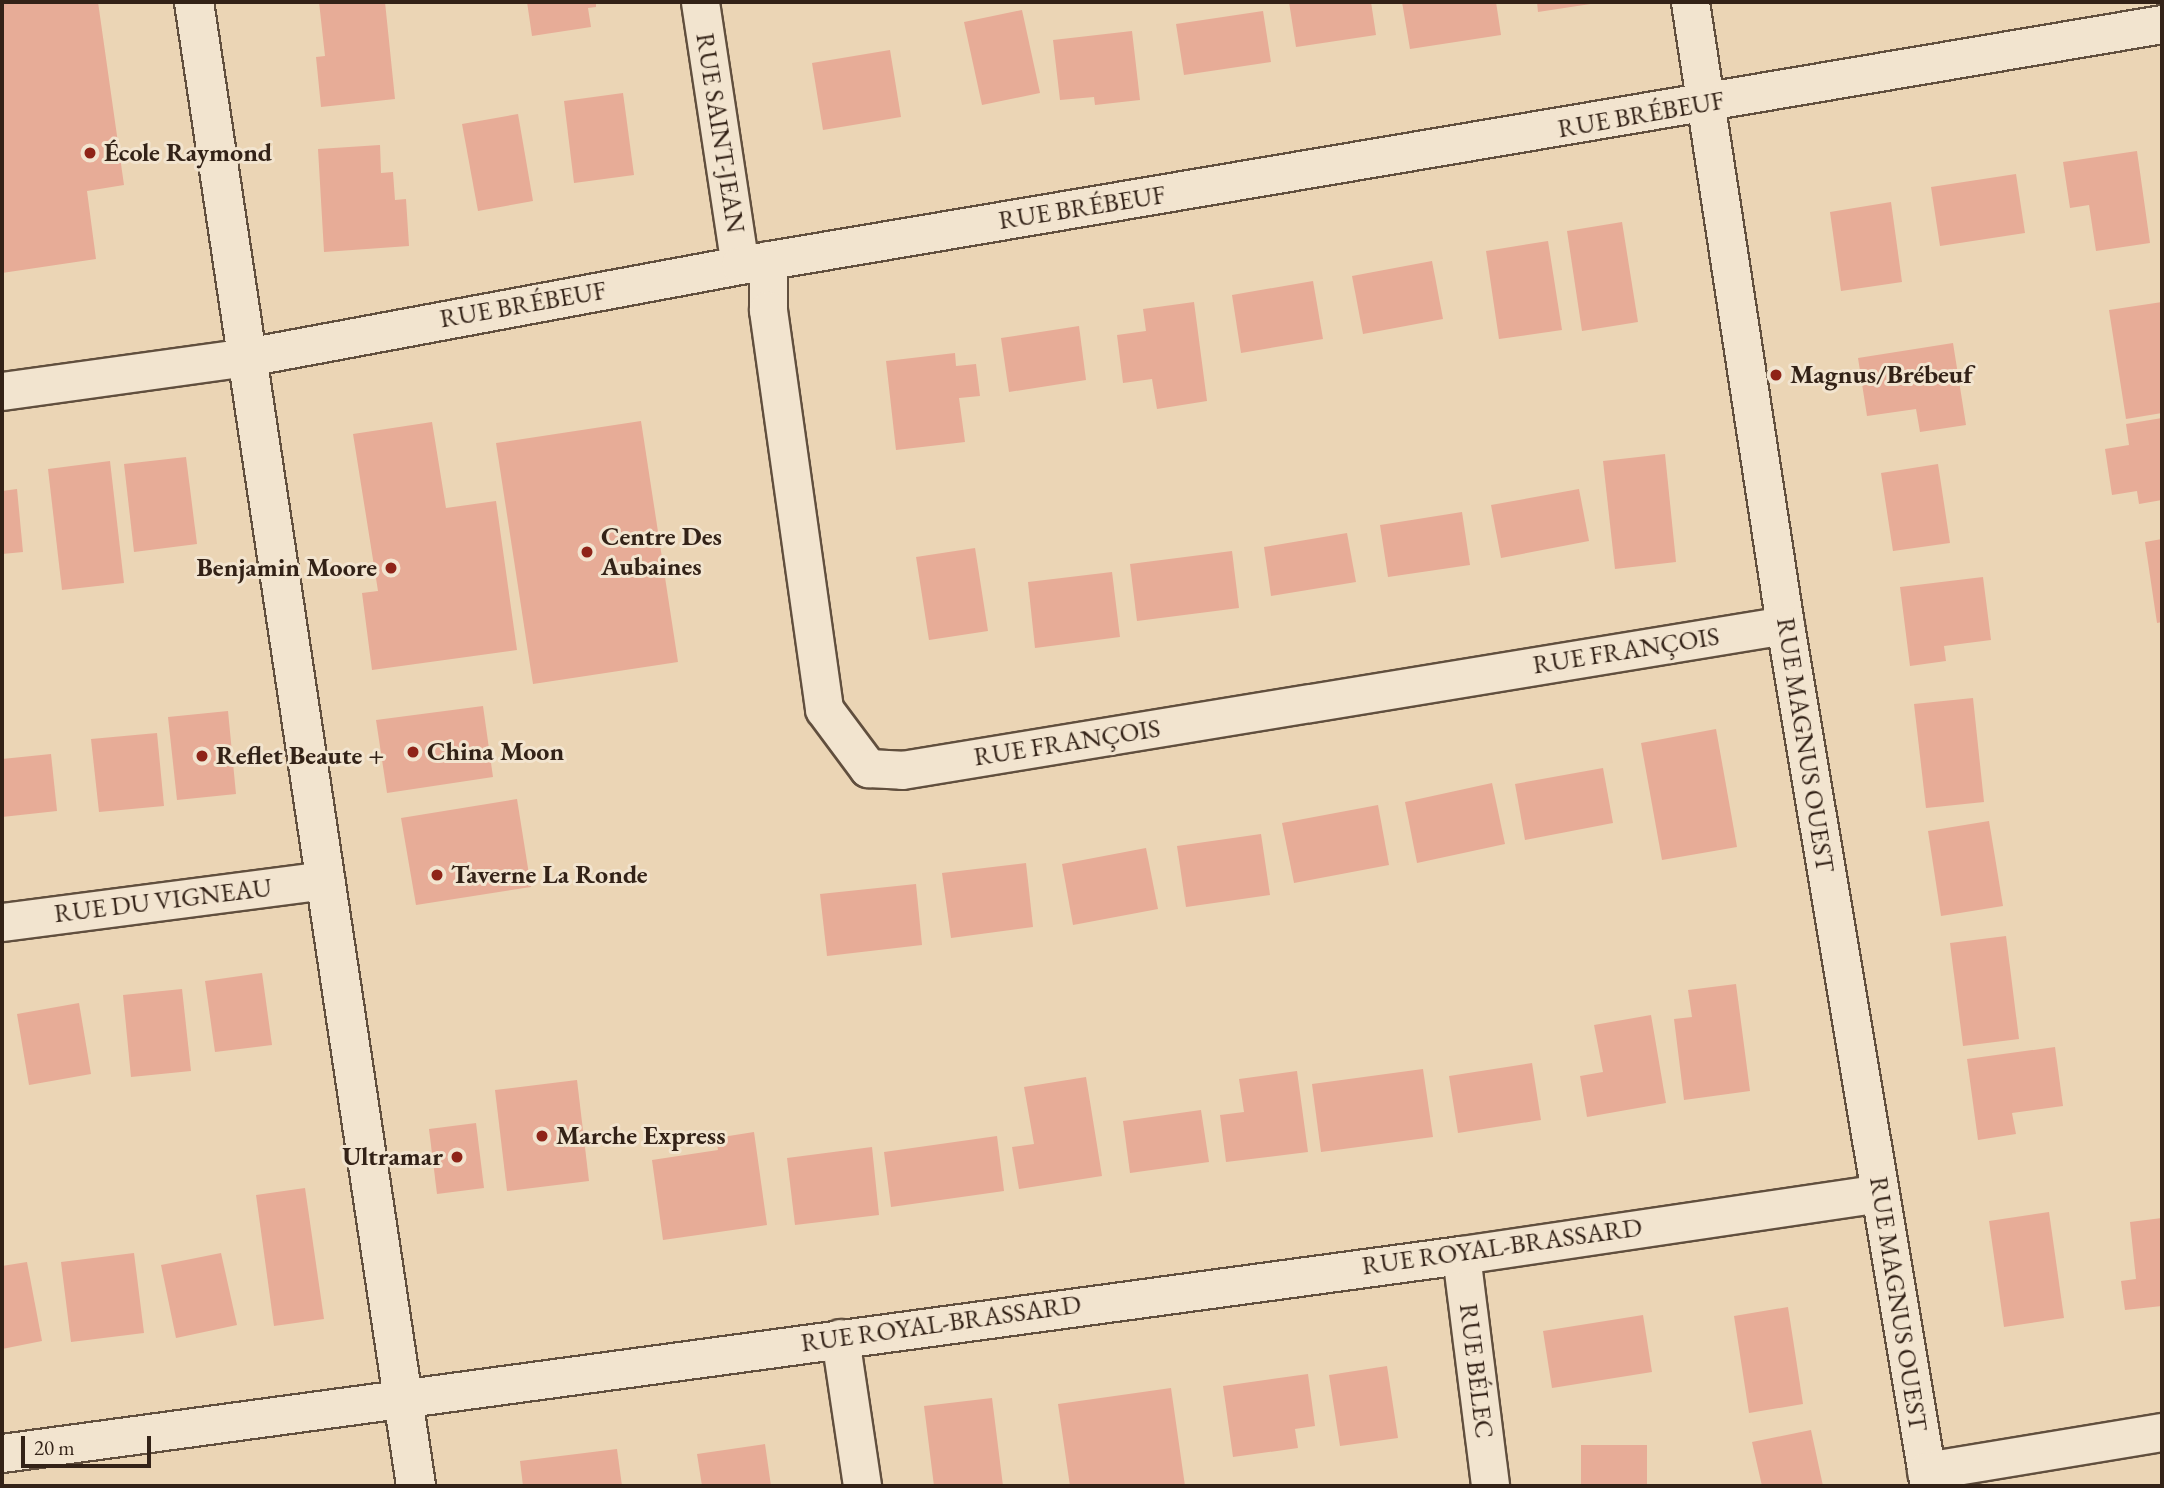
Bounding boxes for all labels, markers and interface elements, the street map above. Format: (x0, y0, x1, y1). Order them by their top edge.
street label: RUE SAINT-JEAN (689, 31, 751, 235)
street label: RUE BRÉBEUF (1555, 85, 1727, 145)
place label: École Raymond (104, 137, 272, 169)
marker: École Raymond (82, 145, 98, 161)
street label: RUE BRÉBEUF (996, 179, 1168, 237)
street label: RUE BRÉBEUF (437, 275, 609, 335)
place label: Magnus/Brébeuf (1790, 359, 1973, 391)
marker: Magnus/Brébeuf (1768, 367, 1784, 383)
place label: Centre Des Aubaines (601, 521, 722, 582)
marker: Centre Des Aubaines (579, 544, 595, 560)
place label: Benjamin Moore (197, 552, 377, 584)
marker: Benjamin Moore (383, 560, 399, 576)
street label: RUE MAGNUS OUEST (1769, 615, 1841, 875)
street label: RUE FRANÇOIS (1531, 621, 1721, 681)
street label: RUE FRANÇOIS (972, 713, 1162, 773)
place label: China Moon (427, 736, 564, 768)
place label: Reflet Beaute + (216, 740, 384, 772)
marker: China Moon (405, 744, 421, 760)
marker: Reflet Beaute + (194, 748, 210, 764)
place label: Taverne La Ronde (451, 859, 648, 891)
marker: Taverne La Ronde (429, 867, 445, 883)
street label: RUE DU VIGNEAU (52, 872, 274, 930)
place label: Marche Express (556, 1120, 726, 1152)
marker: Marche Express (534, 1128, 550, 1144)
place label: Ultramar (342, 1141, 443, 1173)
marker: Ultramar (449, 1149, 465, 1165)
street label: RUE MAGNUS OUEST (1862, 1174, 1934, 1434)
street label: RUE ROYAL-BRASSARD (1360, 1212, 1644, 1282)
street label: RUE ROYAL-BRASSARD (799, 1289, 1083, 1359)
street label: RUE BÉLEC (1452, 1302, 1500, 1440)
scale bar (24, 1422, 154, 1466)
text: 20 m (34, 1434, 75, 1461)

